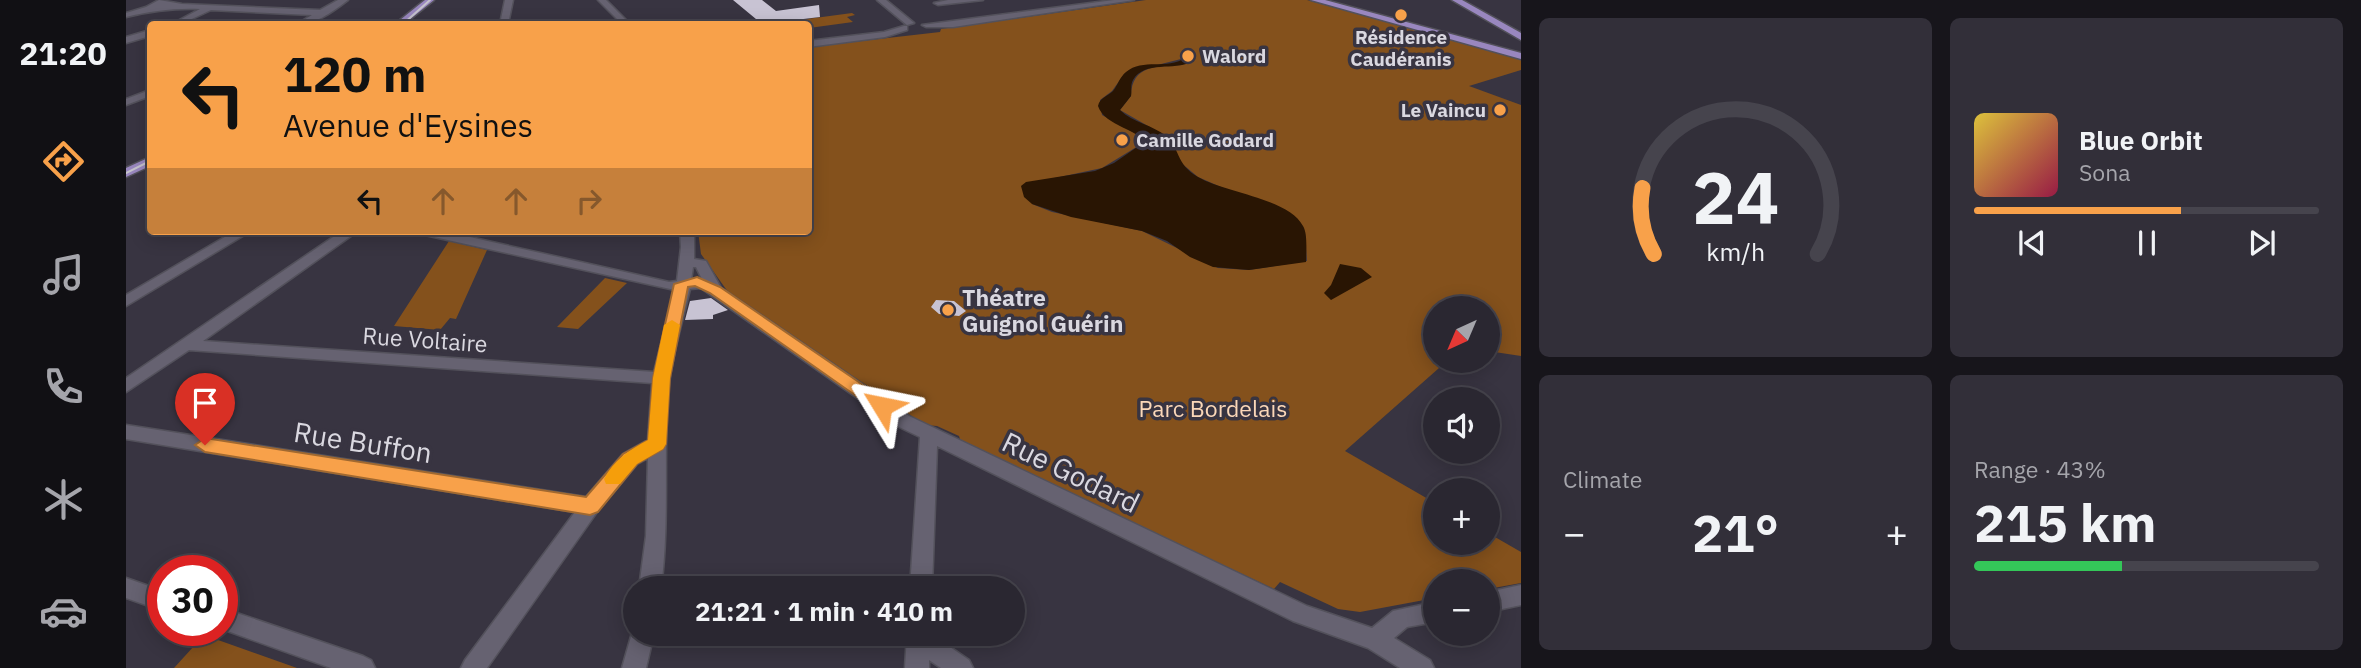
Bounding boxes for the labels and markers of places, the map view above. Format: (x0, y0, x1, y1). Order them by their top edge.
marker: Résidence Caudéranis (1393, 7, 1409, 23)
place label: Résidence Caudéranis (1350, 25, 1452, 71)
place label: Walord (1202, 44, 1266, 68)
marker: Walord (1180, 48, 1196, 64)
place label: Le Vaincu (1401, 98, 1486, 122)
marker: Le Vaincu (1492, 102, 1508, 118)
place label: Camille Godard (1136, 128, 1274, 152)
marker: Camille Godard (1114, 132, 1130, 148)
place label: Théatre Guignol Guérin (962, 282, 1123, 338)
marker: Théatre Guignol Guérin (940, 302, 956, 318)
pin (175, 373, 235, 445)

